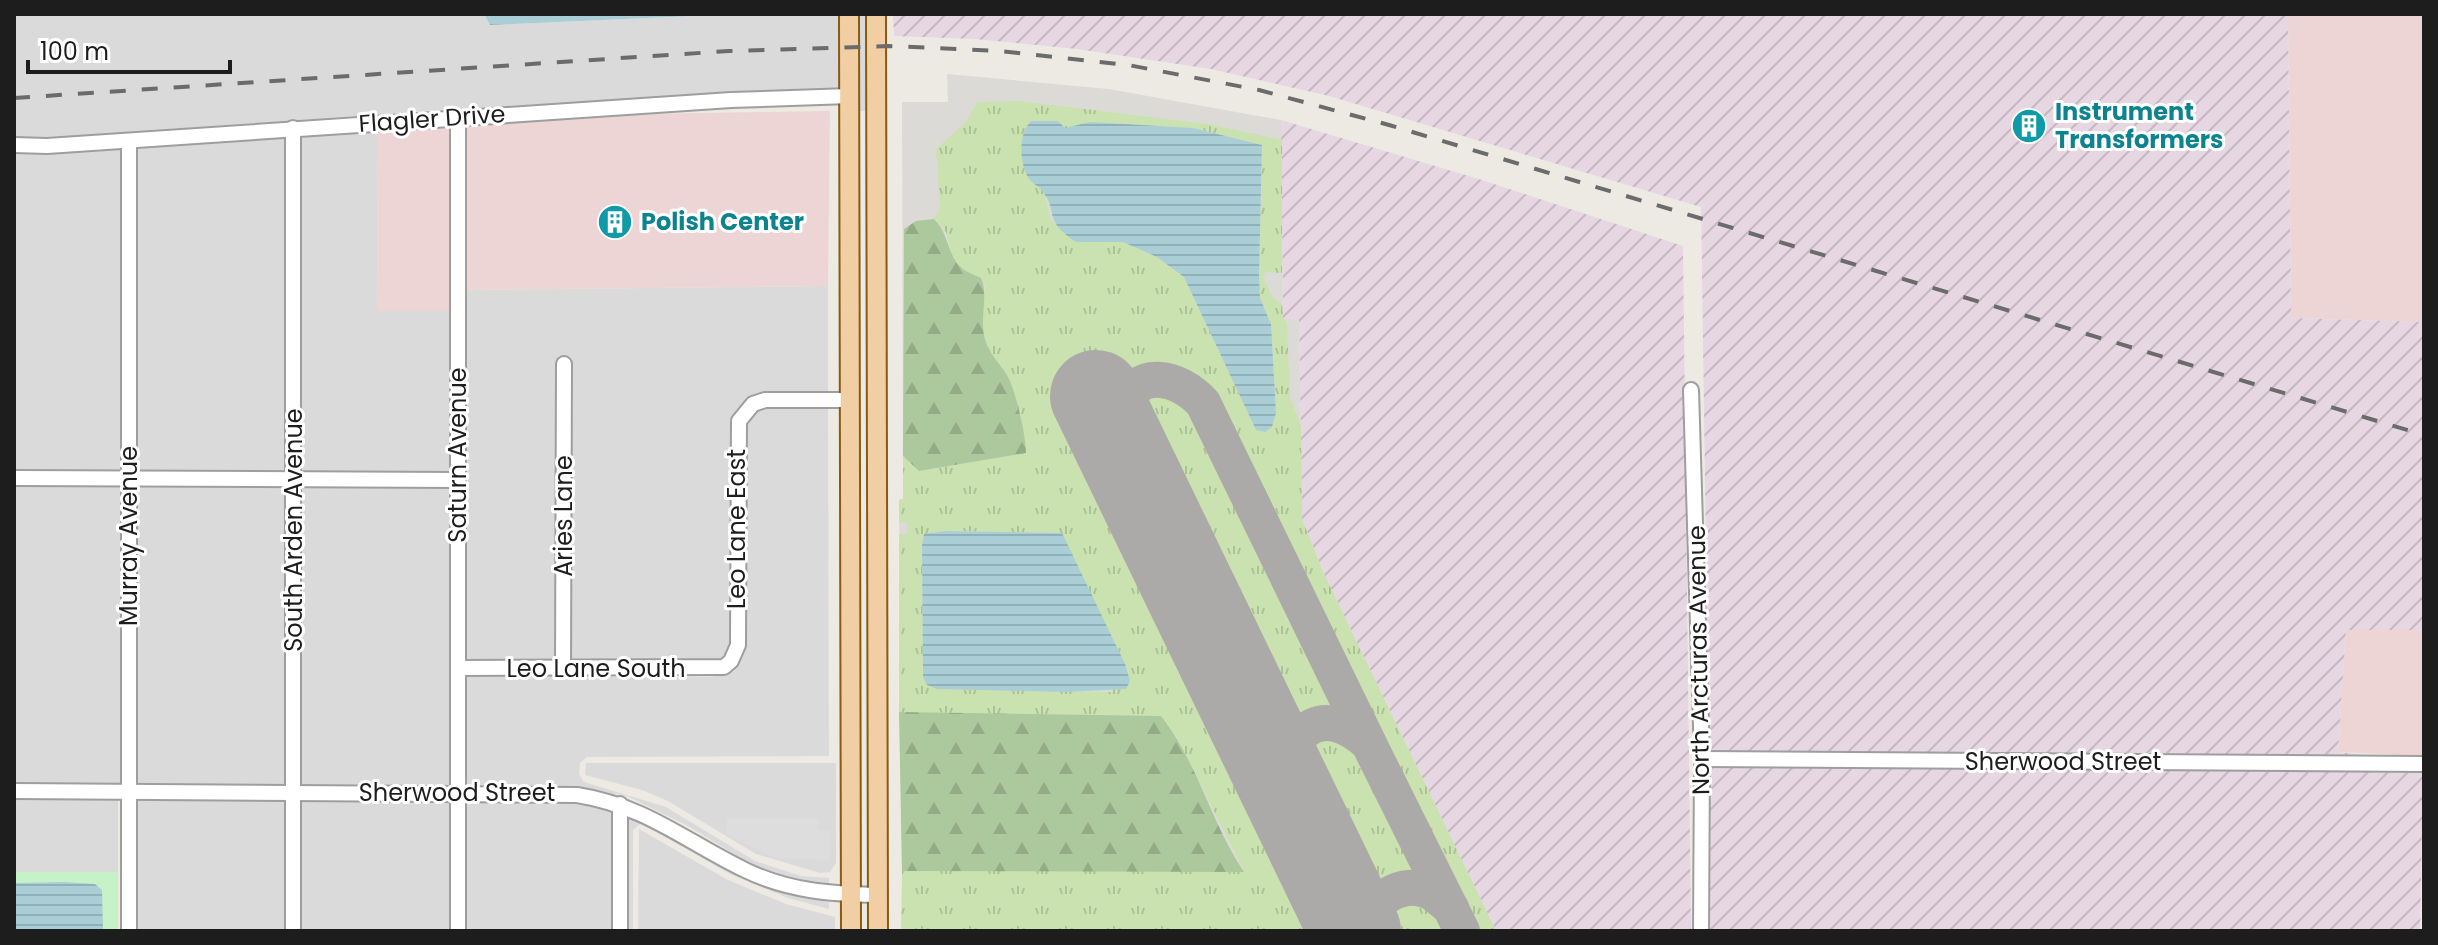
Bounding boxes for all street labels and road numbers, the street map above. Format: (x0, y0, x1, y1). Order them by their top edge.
street label: Flagler Drive (358, 97, 506, 140)
street label: Saturn Avenue (441, 367, 474, 543)
street label: South Arden Avenue (277, 408, 310, 652)
street label: Murray Avenue (112, 446, 145, 626)
street label: Leo Lane East (720, 449, 753, 609)
street label: Aries Lane (547, 455, 580, 577)
street label: North Arcturas Avenue (1680, 525, 1717, 795)
street label: Leo Lane South (506, 652, 686, 685)
street label: Sherwood Street (1965, 745, 2161, 778)
street label: Sherwood Street (359, 776, 555, 809)

